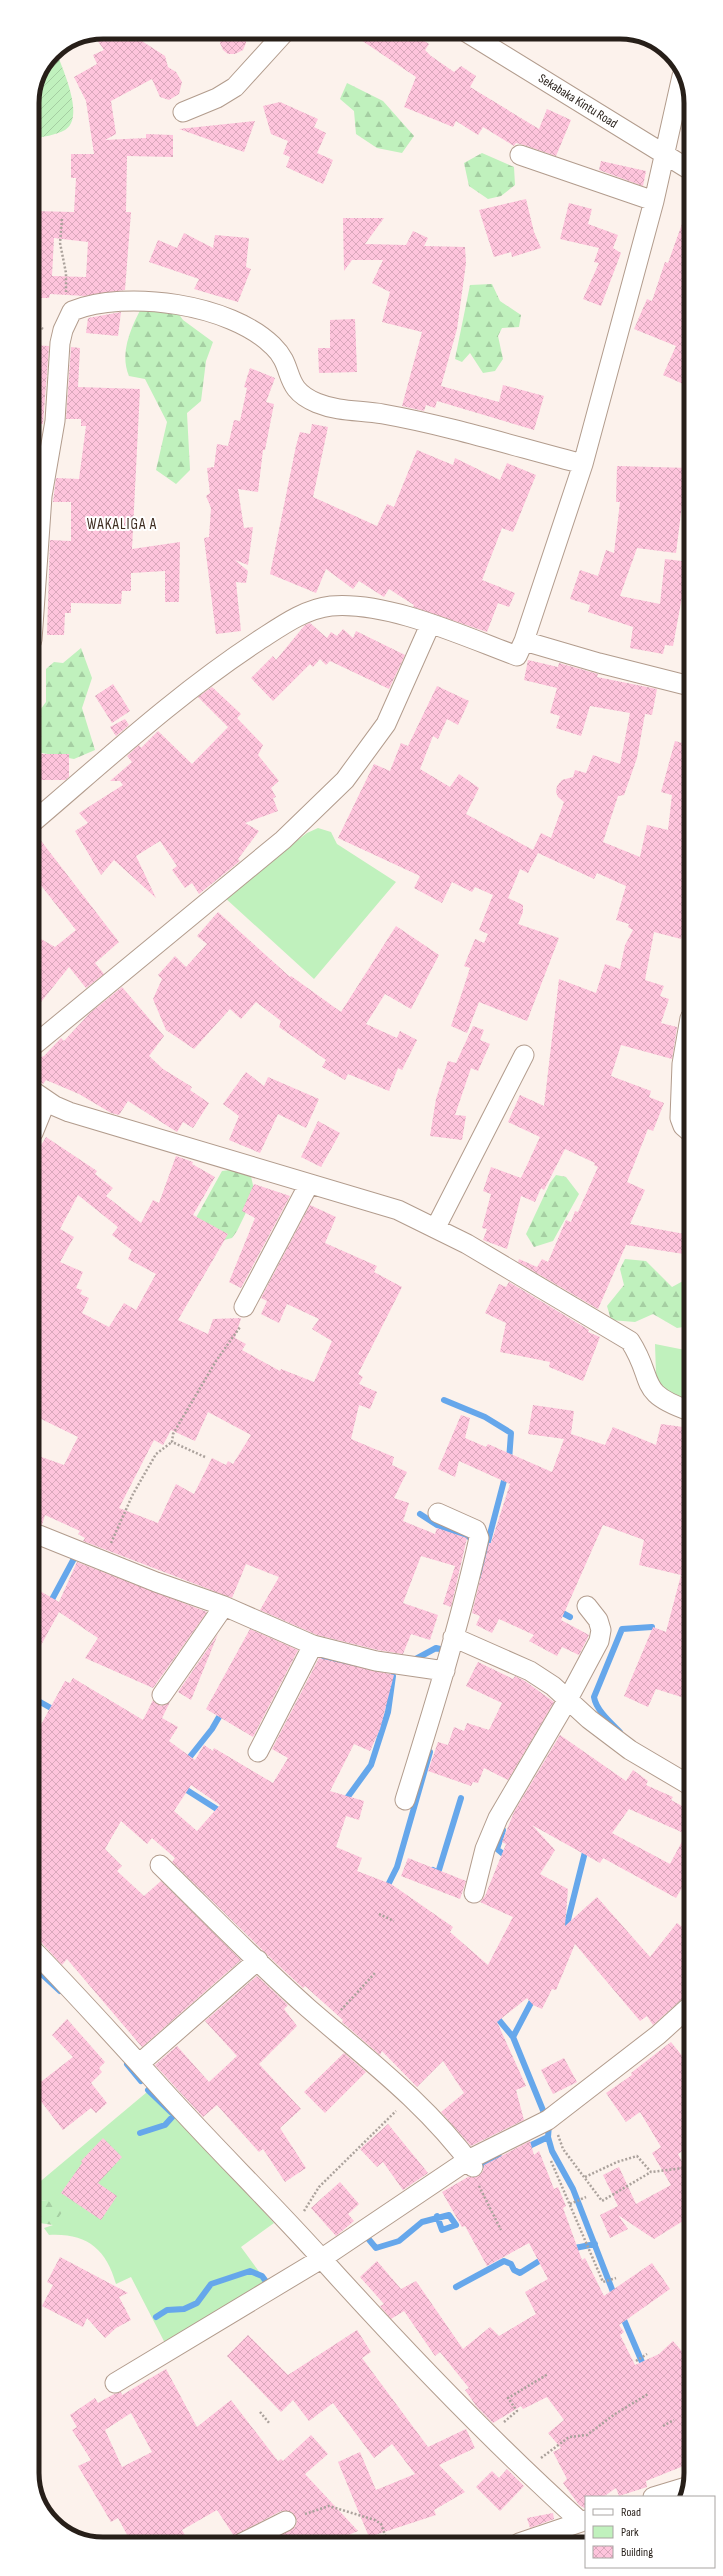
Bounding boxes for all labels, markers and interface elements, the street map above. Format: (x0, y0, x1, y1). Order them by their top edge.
street label: Sekabaka Kintu Road (535, 70, 621, 132)
district label: WAKALIGA A (87, 515, 157, 534)
legend (585, 2496, 715, 2568)
text: Road (621, 2505, 641, 2520)
text: Park (621, 2525, 639, 2540)
text: Building (621, 2545, 653, 2560)

